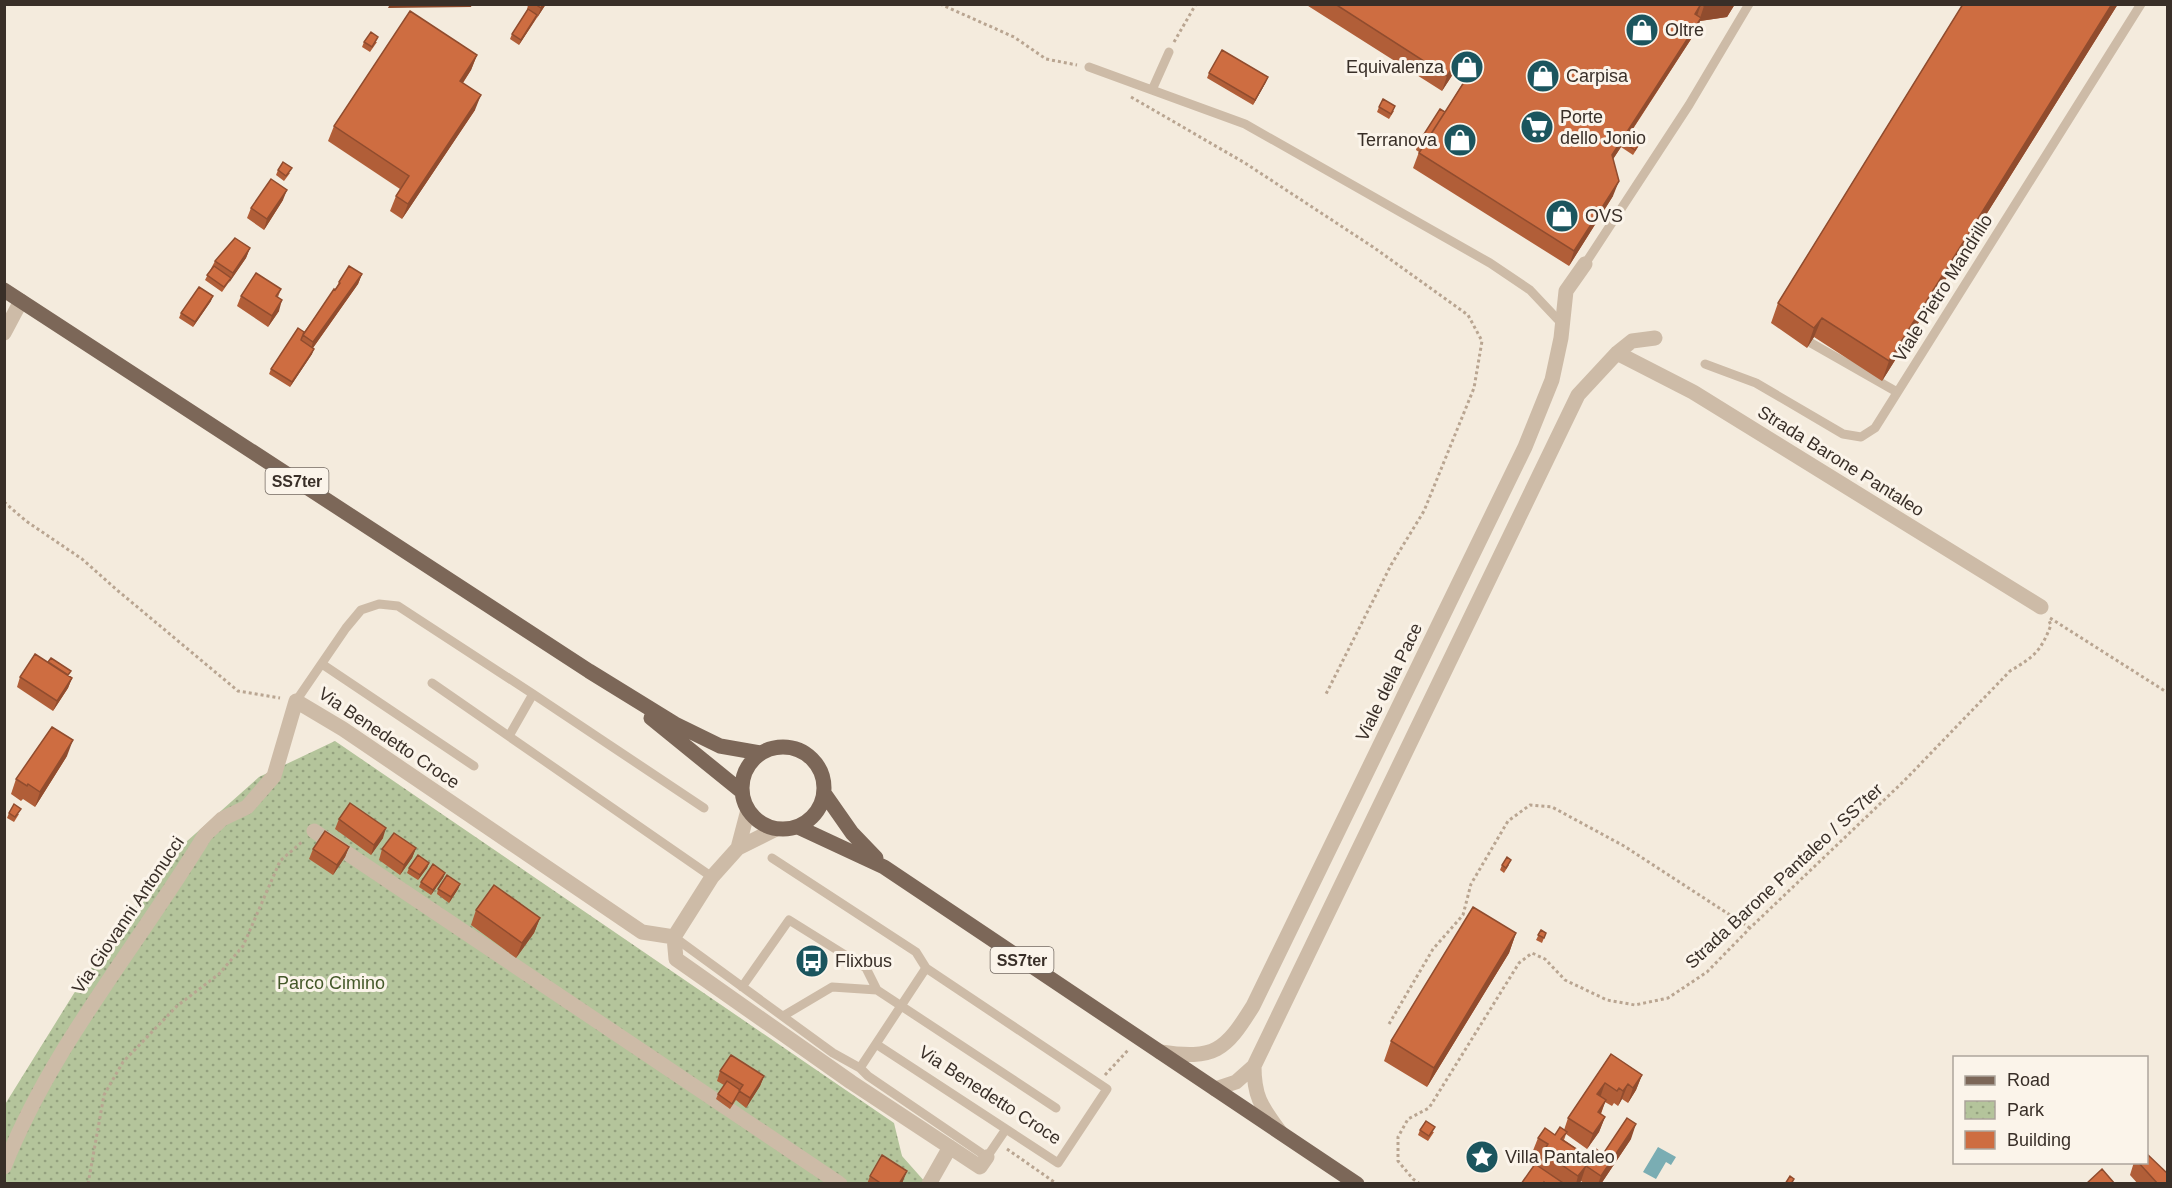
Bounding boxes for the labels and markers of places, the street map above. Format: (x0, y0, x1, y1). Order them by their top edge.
shop icon: Oltre (1624, 12, 1660, 48)
place label: Oltre (1665, 20, 1704, 40)
shop icon: Equivalenza (1449, 49, 1485, 85)
place label: Equivalenza (1346, 57, 1445, 77)
shop icon: Carpisa (1525, 58, 1561, 94)
place label: Carpisa (1566, 66, 1629, 86)
place label: Porte dello Jonio (1560, 107, 1646, 148)
supermarket icon: Porte dello Jonio (1519, 109, 1555, 145)
shop icon: Terranova (1442, 122, 1478, 158)
place label: Terranova (1357, 130, 1438, 150)
shop icon: OVS (1544, 198, 1580, 234)
place label: OVS (1585, 206, 1623, 226)
bus stop icon: Flixbus (794, 943, 830, 979)
place label: Flixbus (835, 951, 892, 971)
place icon: Villa Pantaleo (1464, 1139, 1500, 1175)
place label: Villa Pantaleo (1505, 1147, 1615, 1167)

